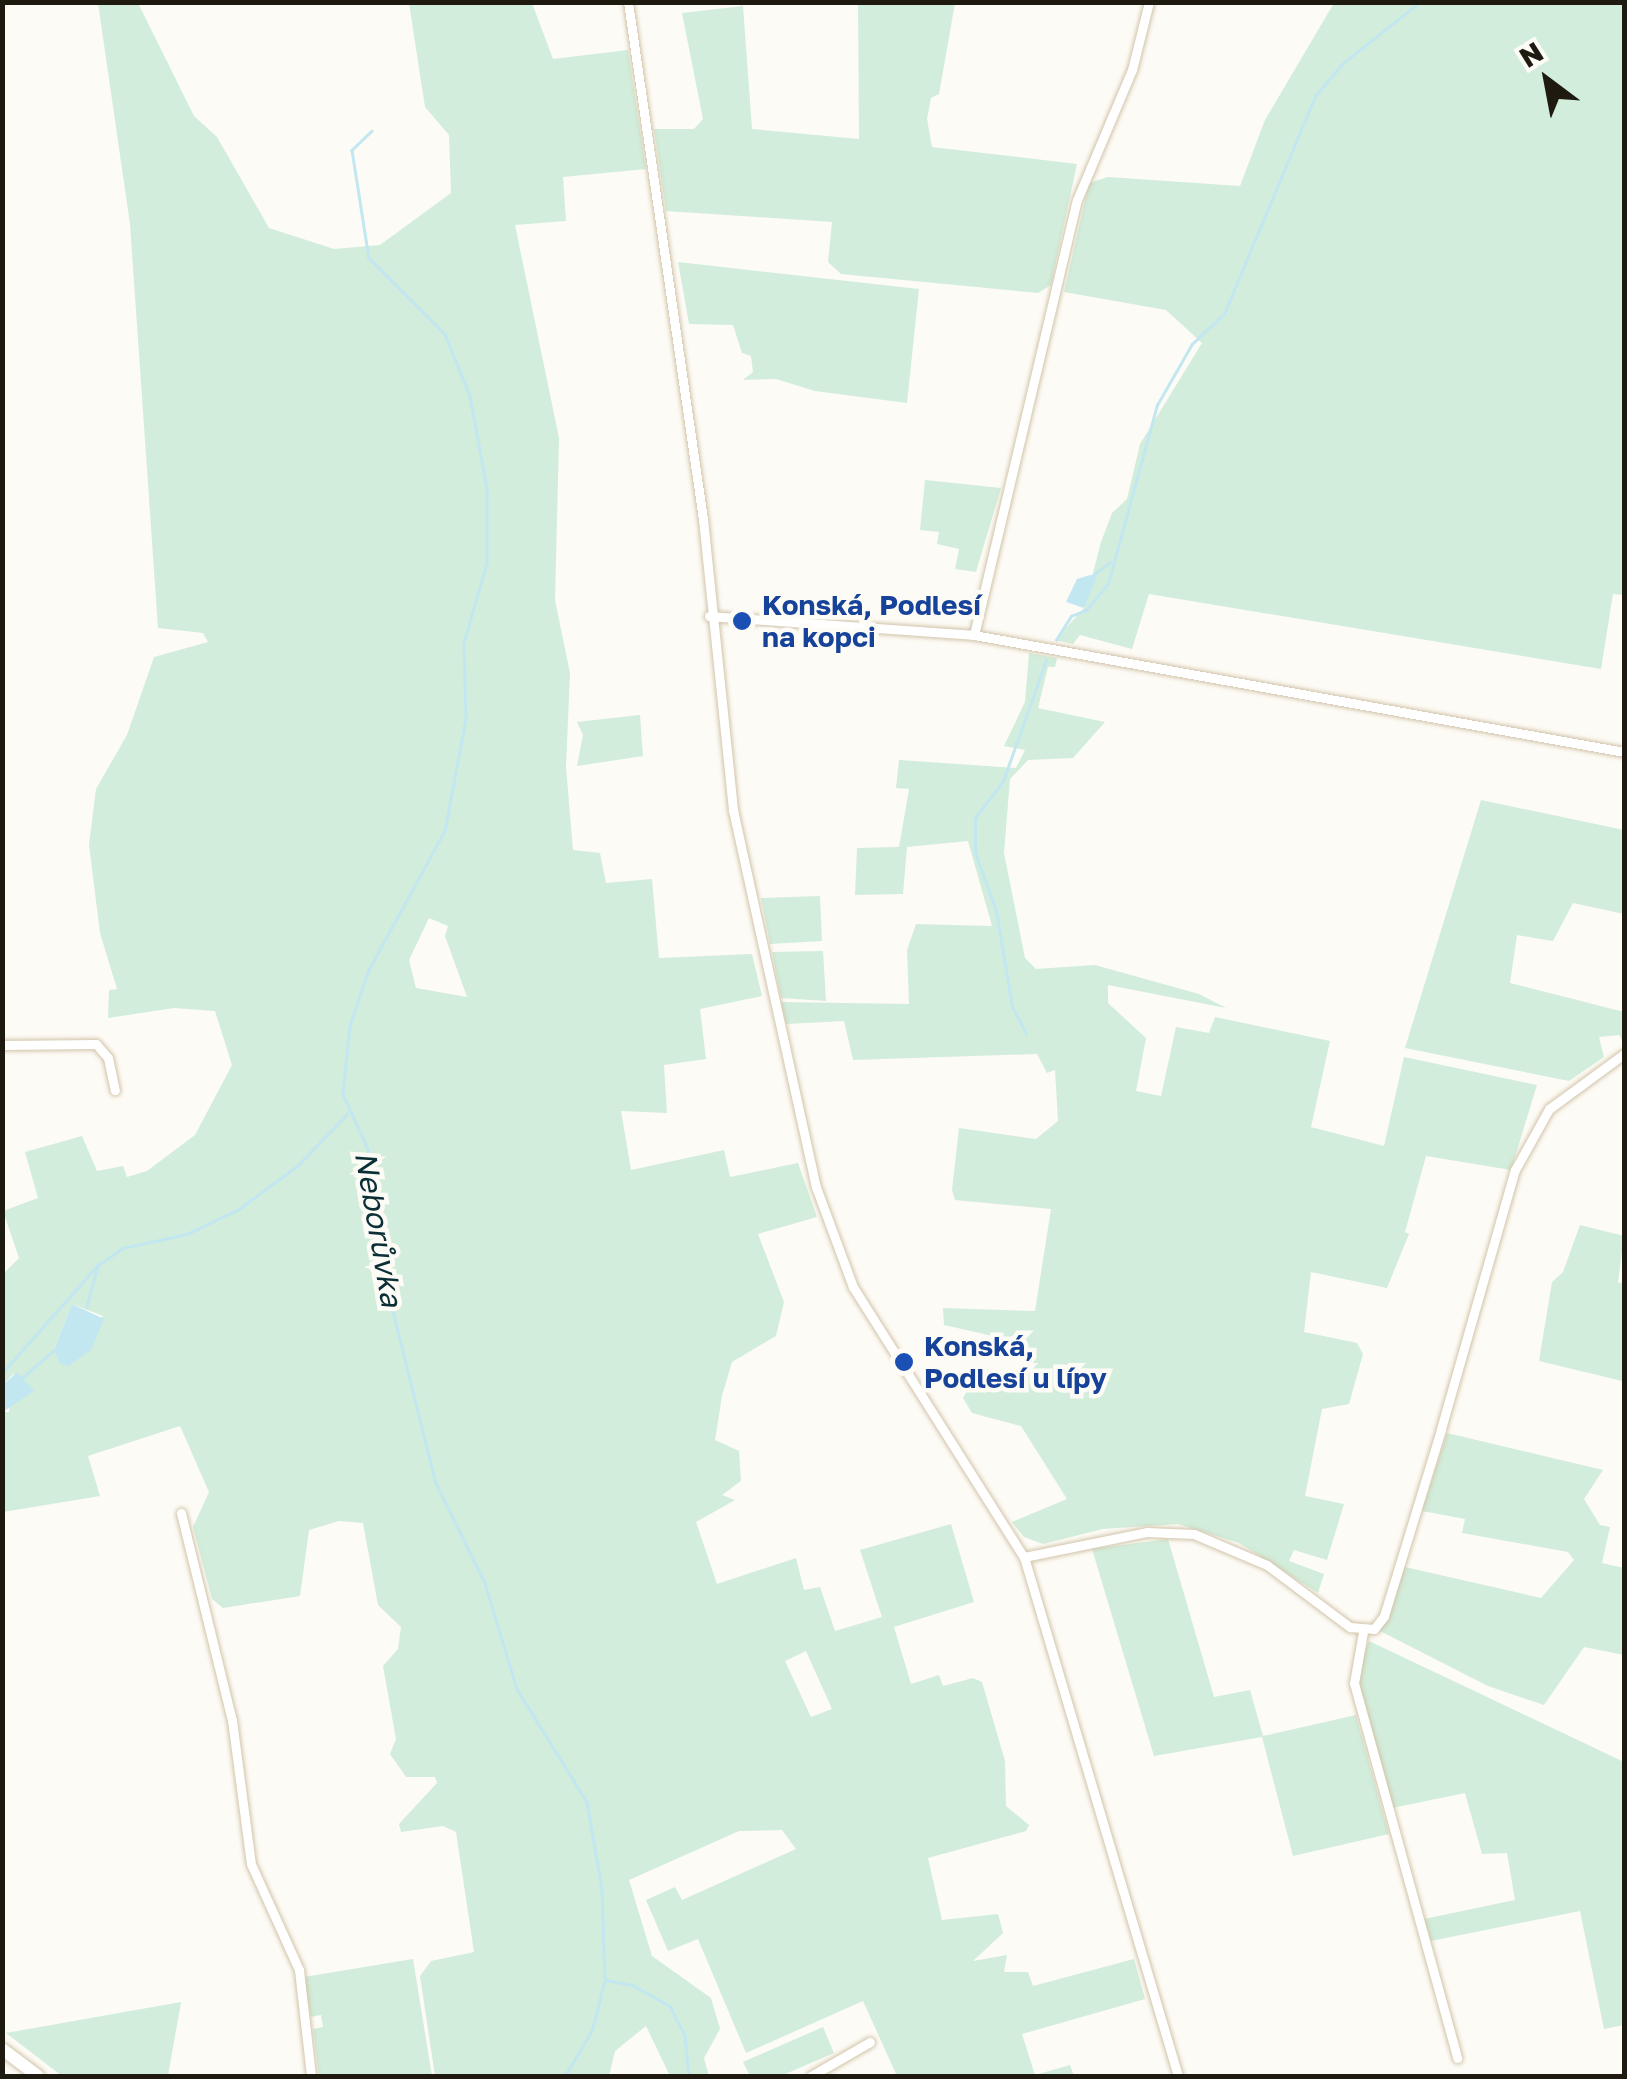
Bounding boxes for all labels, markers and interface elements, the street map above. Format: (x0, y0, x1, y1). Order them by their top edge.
north arrow (1497, 30, 1597, 130)
text: N (1513, 35, 1549, 74)
place label: Konská, Podlesí na kopci (762, 588, 981, 654)
marker: Konská, Podlesí na kopci (731, 610, 753, 632)
water label: Neborůvka (348, 1149, 410, 1309)
place label: Konská, Podlesí u lípy (924, 1329, 1107, 1395)
marker: Konská, Podlesí u lípy (893, 1351, 915, 1373)

